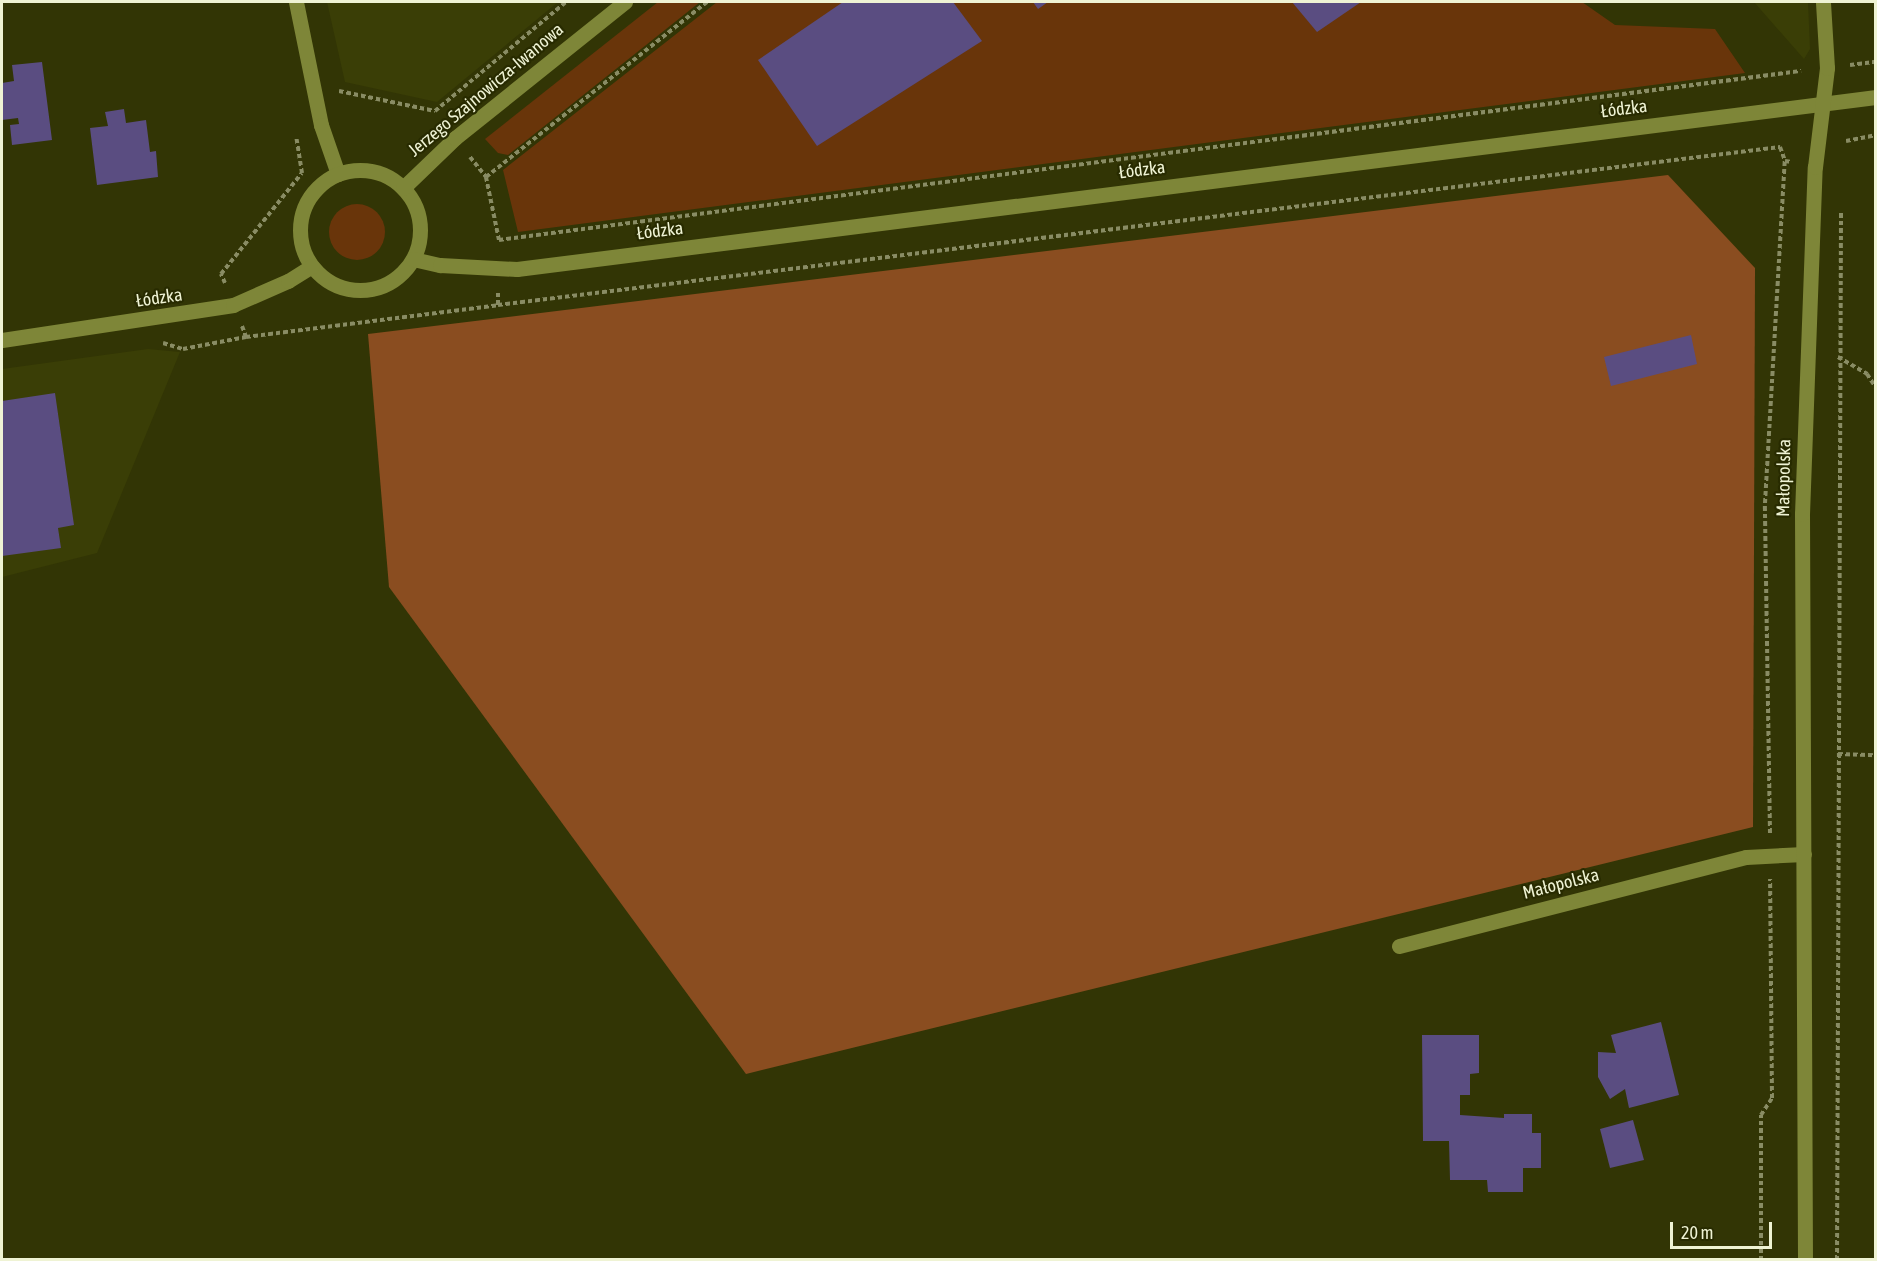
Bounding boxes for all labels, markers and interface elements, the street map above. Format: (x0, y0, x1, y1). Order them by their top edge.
street label: Jerzego Szajnowicza-Iwanowa (404, 19, 568, 161)
street label: Łódzka (1599, 95, 1649, 123)
street label: Łódzka (1117, 156, 1167, 184)
street label: Łódzka (635, 217, 685, 245)
street label: Łódzka (134, 284, 184, 312)
street label: Małopolska (1773, 439, 1795, 517)
street label: Małopolska (1521, 864, 1601, 904)
scale bar (1673, 1210, 1775, 1248)
text: 20 m (1681, 1222, 1713, 1243)

